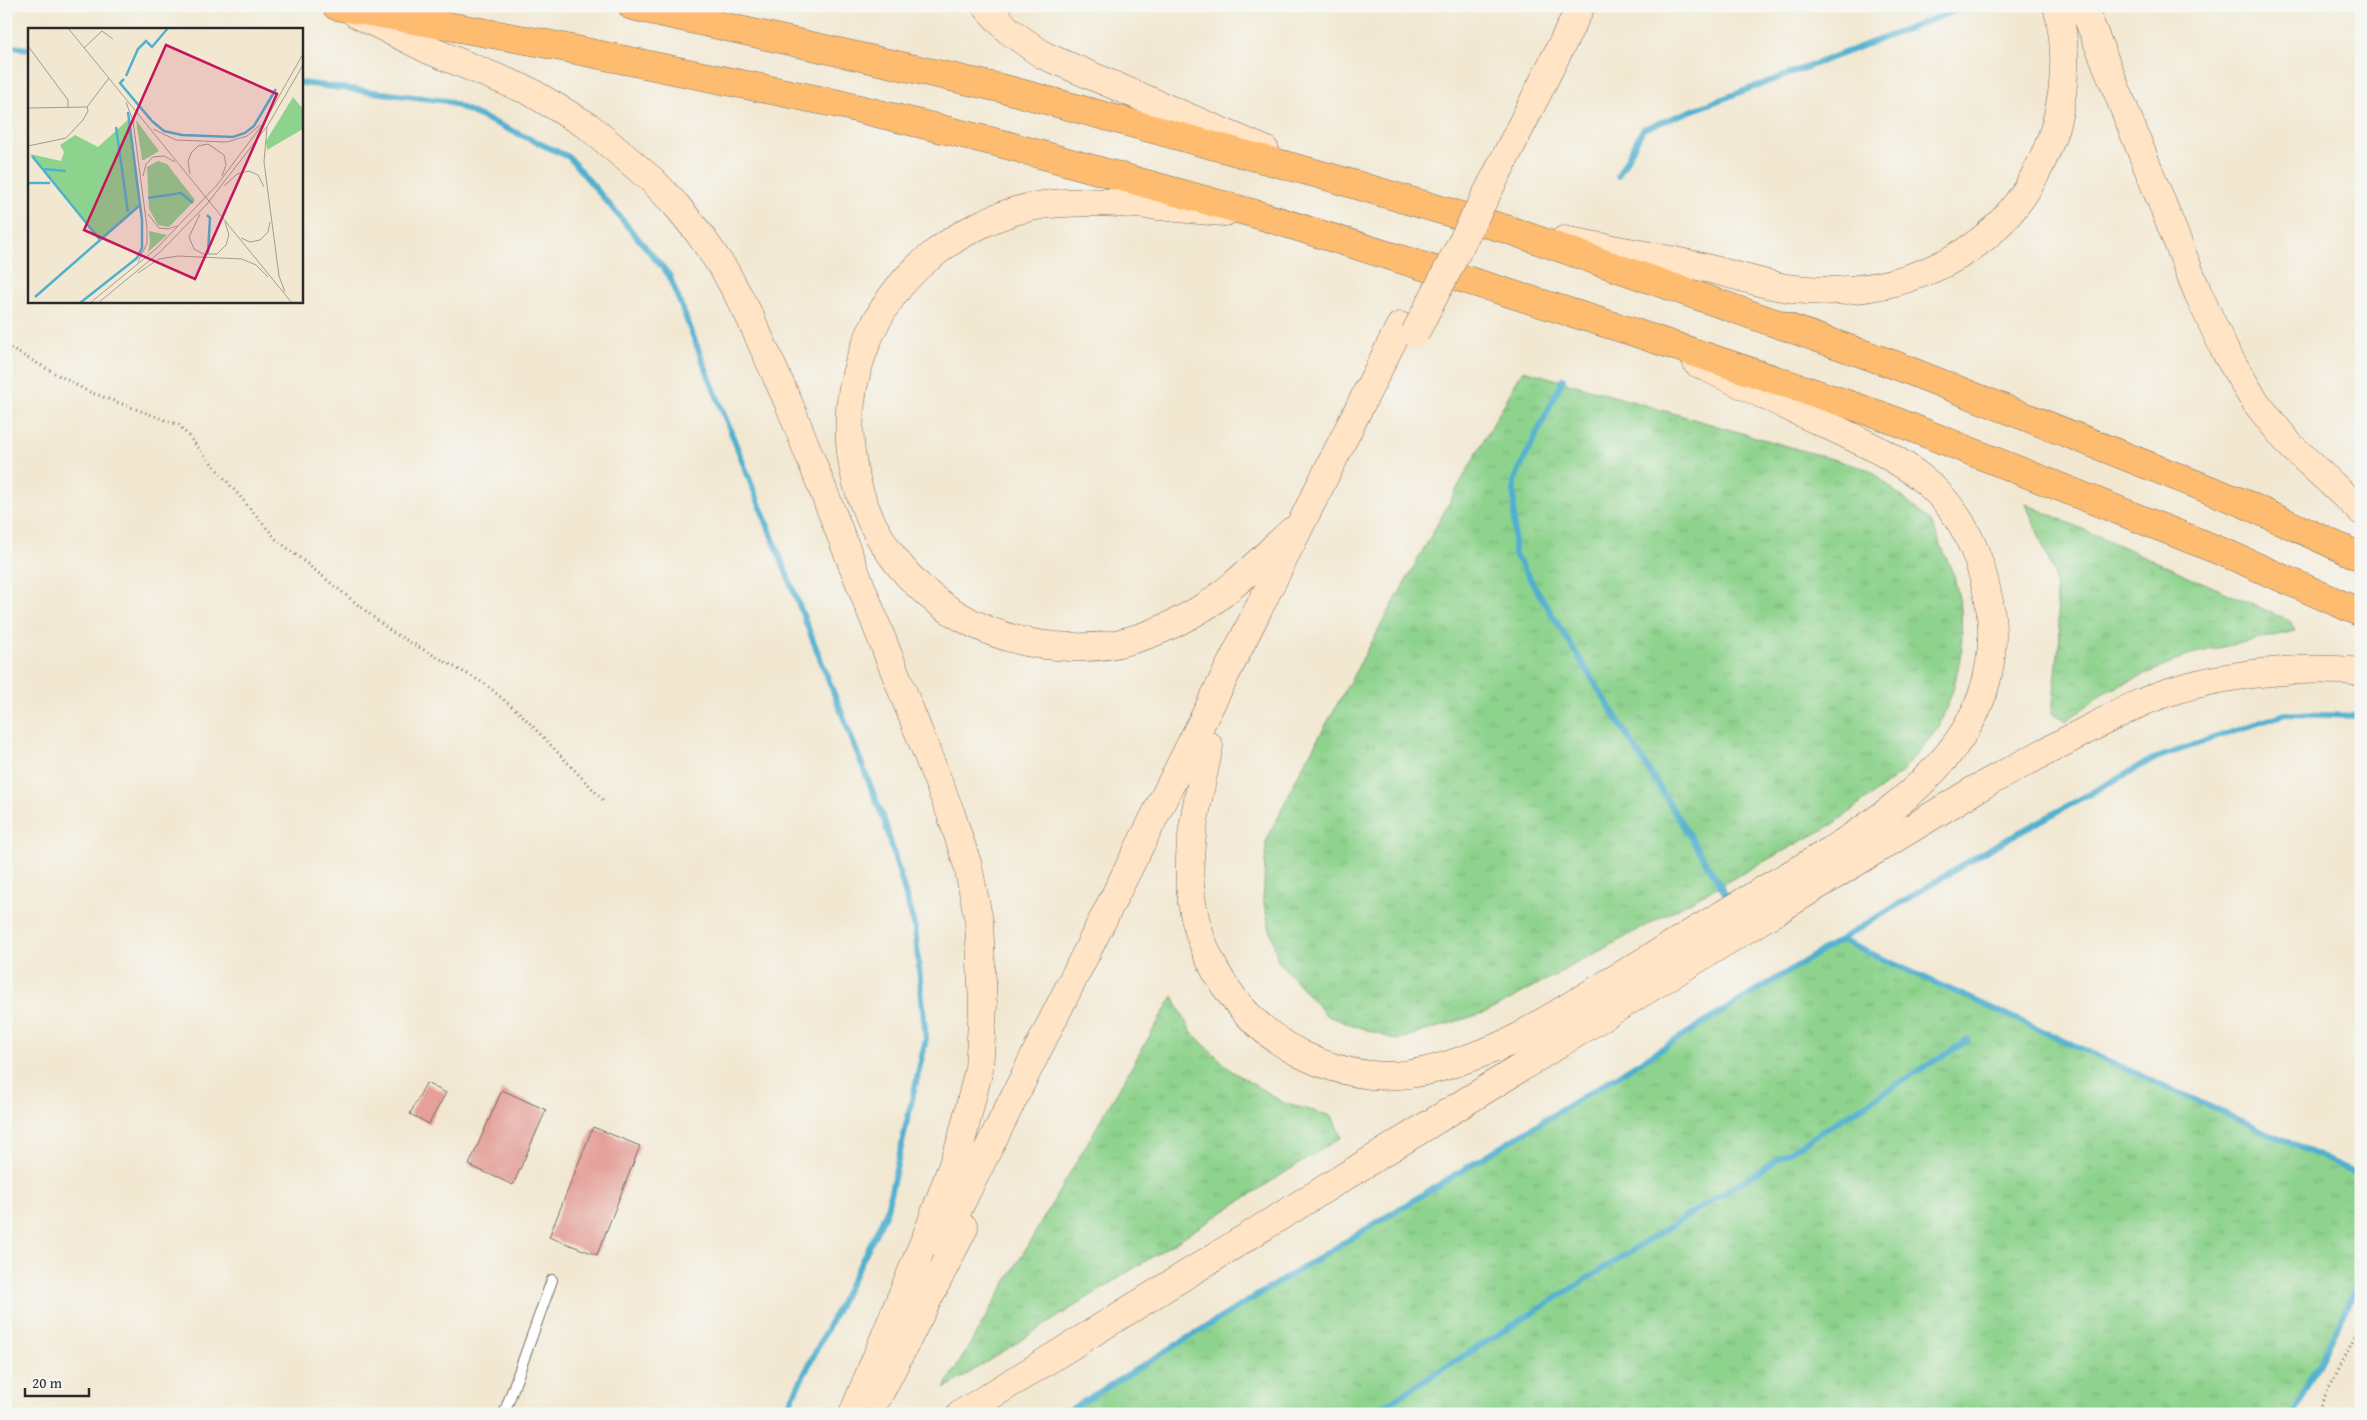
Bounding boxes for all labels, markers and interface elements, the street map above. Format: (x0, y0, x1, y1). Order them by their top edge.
inset map (28, 28, 302, 302)
scale bar (25, 1365, 89, 1397)
text: 20 m (32, 1372, 63, 1393)

